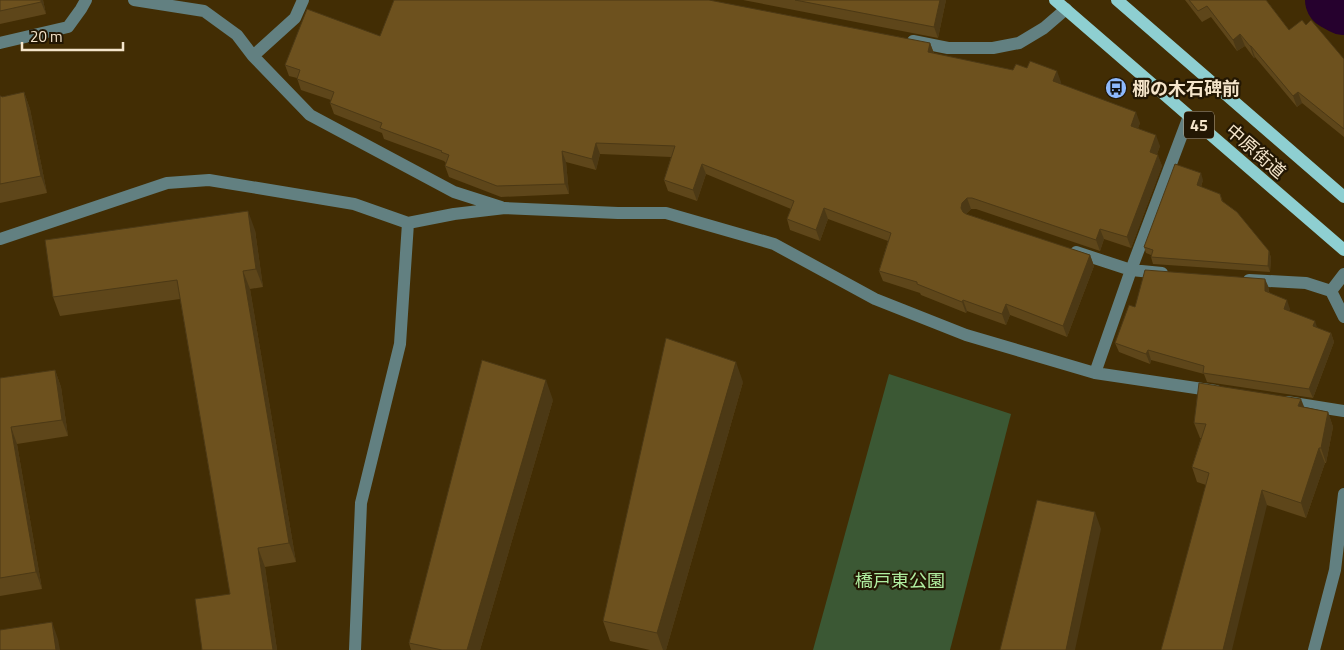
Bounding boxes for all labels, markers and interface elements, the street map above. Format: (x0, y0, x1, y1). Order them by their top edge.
scale bar (22, 20, 124, 52)
text: 20 m (30, 25, 63, 48)
place label: 梛の木石碑前 (1132, 75, 1240, 102)
bus stop icon: 梛の木石碑前 (1104, 76, 1128, 100)
road number: 45 (1184, 112, 1214, 138)
street label: 中原街道 (1220, 117, 1292, 185)
park label: 橋戸東公園 (855, 567, 945, 594)

